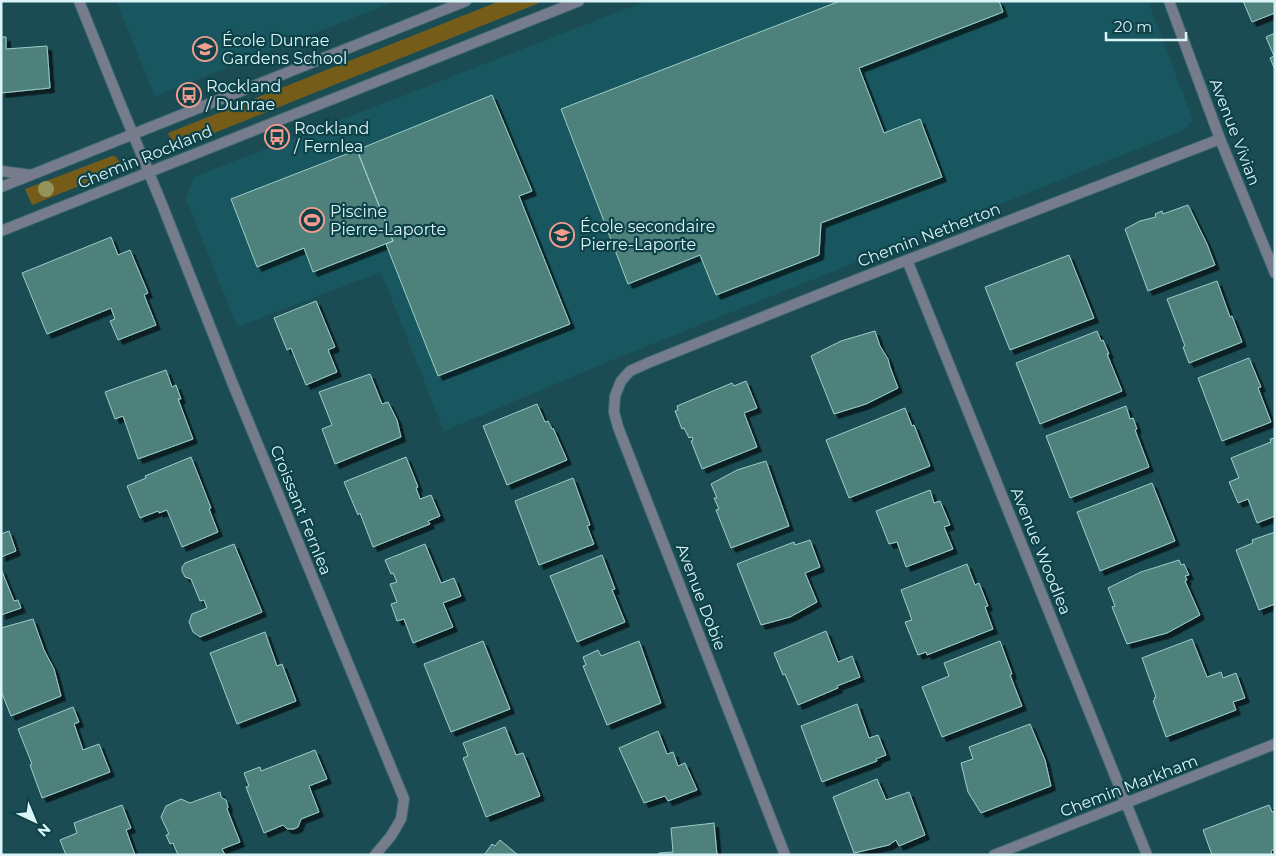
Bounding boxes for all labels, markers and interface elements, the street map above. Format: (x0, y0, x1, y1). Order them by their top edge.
scale bar (1106, 10, 1186, 42)
text: 20 m (1114, 17, 1152, 36)
place label: École Dunrae Gardens School (222, 31, 347, 68)
school or university icon: École Dunrae Gardens School (192, 36, 218, 62)
street label: Avenue Vivian (1206, 76, 1264, 188)
place label: Rockland / Dunrae (205, 77, 281, 114)
bus stop icon: Rockland / Dunrae (176, 82, 202, 108)
place label: Rockland / Fernlea (293, 119, 369, 156)
street label: Chemin Rockland (75, 121, 215, 193)
bus stop icon: Rockland / Fernlea (264, 124, 290, 150)
street label: Chemin Netherton (855, 199, 1003, 271)
place label: Piscine Pierre-Laporte (330, 202, 446, 239)
sports icon: Piscine Pierre-Laporte (299, 207, 325, 233)
place label: École secondaire Pierre-Laporte (580, 217, 715, 254)
school or university icon: École secondaire Pierre-Laporte (549, 222, 575, 248)
street label: Croissant Fernlea (266, 442, 336, 578)
street label: Avenue Woodlea (1007, 485, 1075, 617)
street label: Avenue Dobie (672, 541, 730, 653)
street label: Chemin Markham (1057, 751, 1201, 821)
north arrow (10, 796, 60, 846)
text: N (34, 820, 54, 841)

